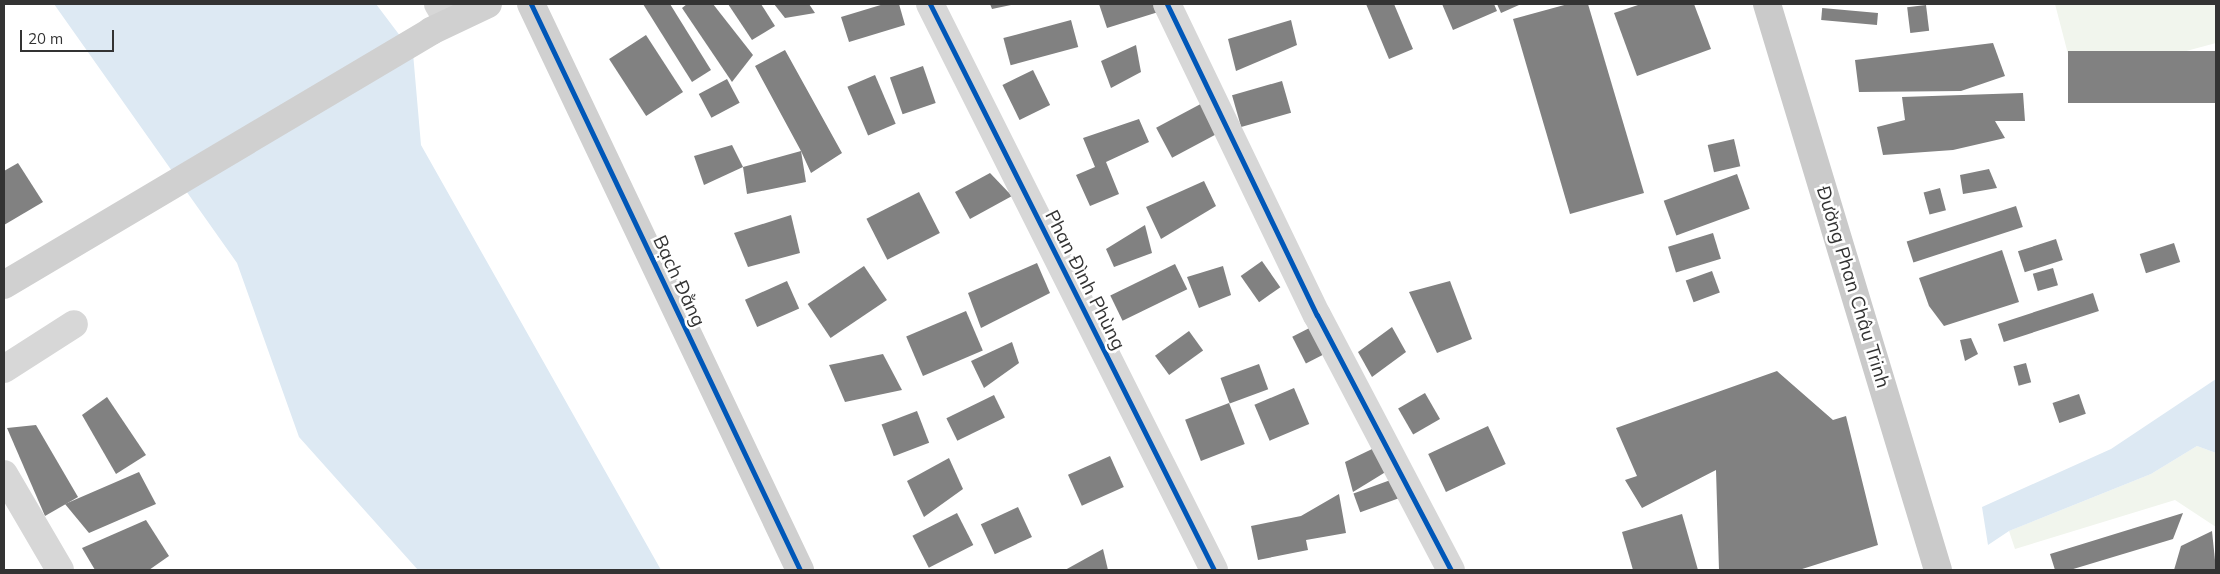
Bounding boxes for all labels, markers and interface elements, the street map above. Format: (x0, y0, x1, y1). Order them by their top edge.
scale bar (22, 20, 116, 52)
text: 20 m (28, 29, 63, 48)
street label: Đường Phan Châu Trinh (1811, 183, 1895, 391)
street label: Phan Đình Phùng (1040, 206, 1130, 354)
street label: Bạch Đằng (648, 232, 710, 330)

